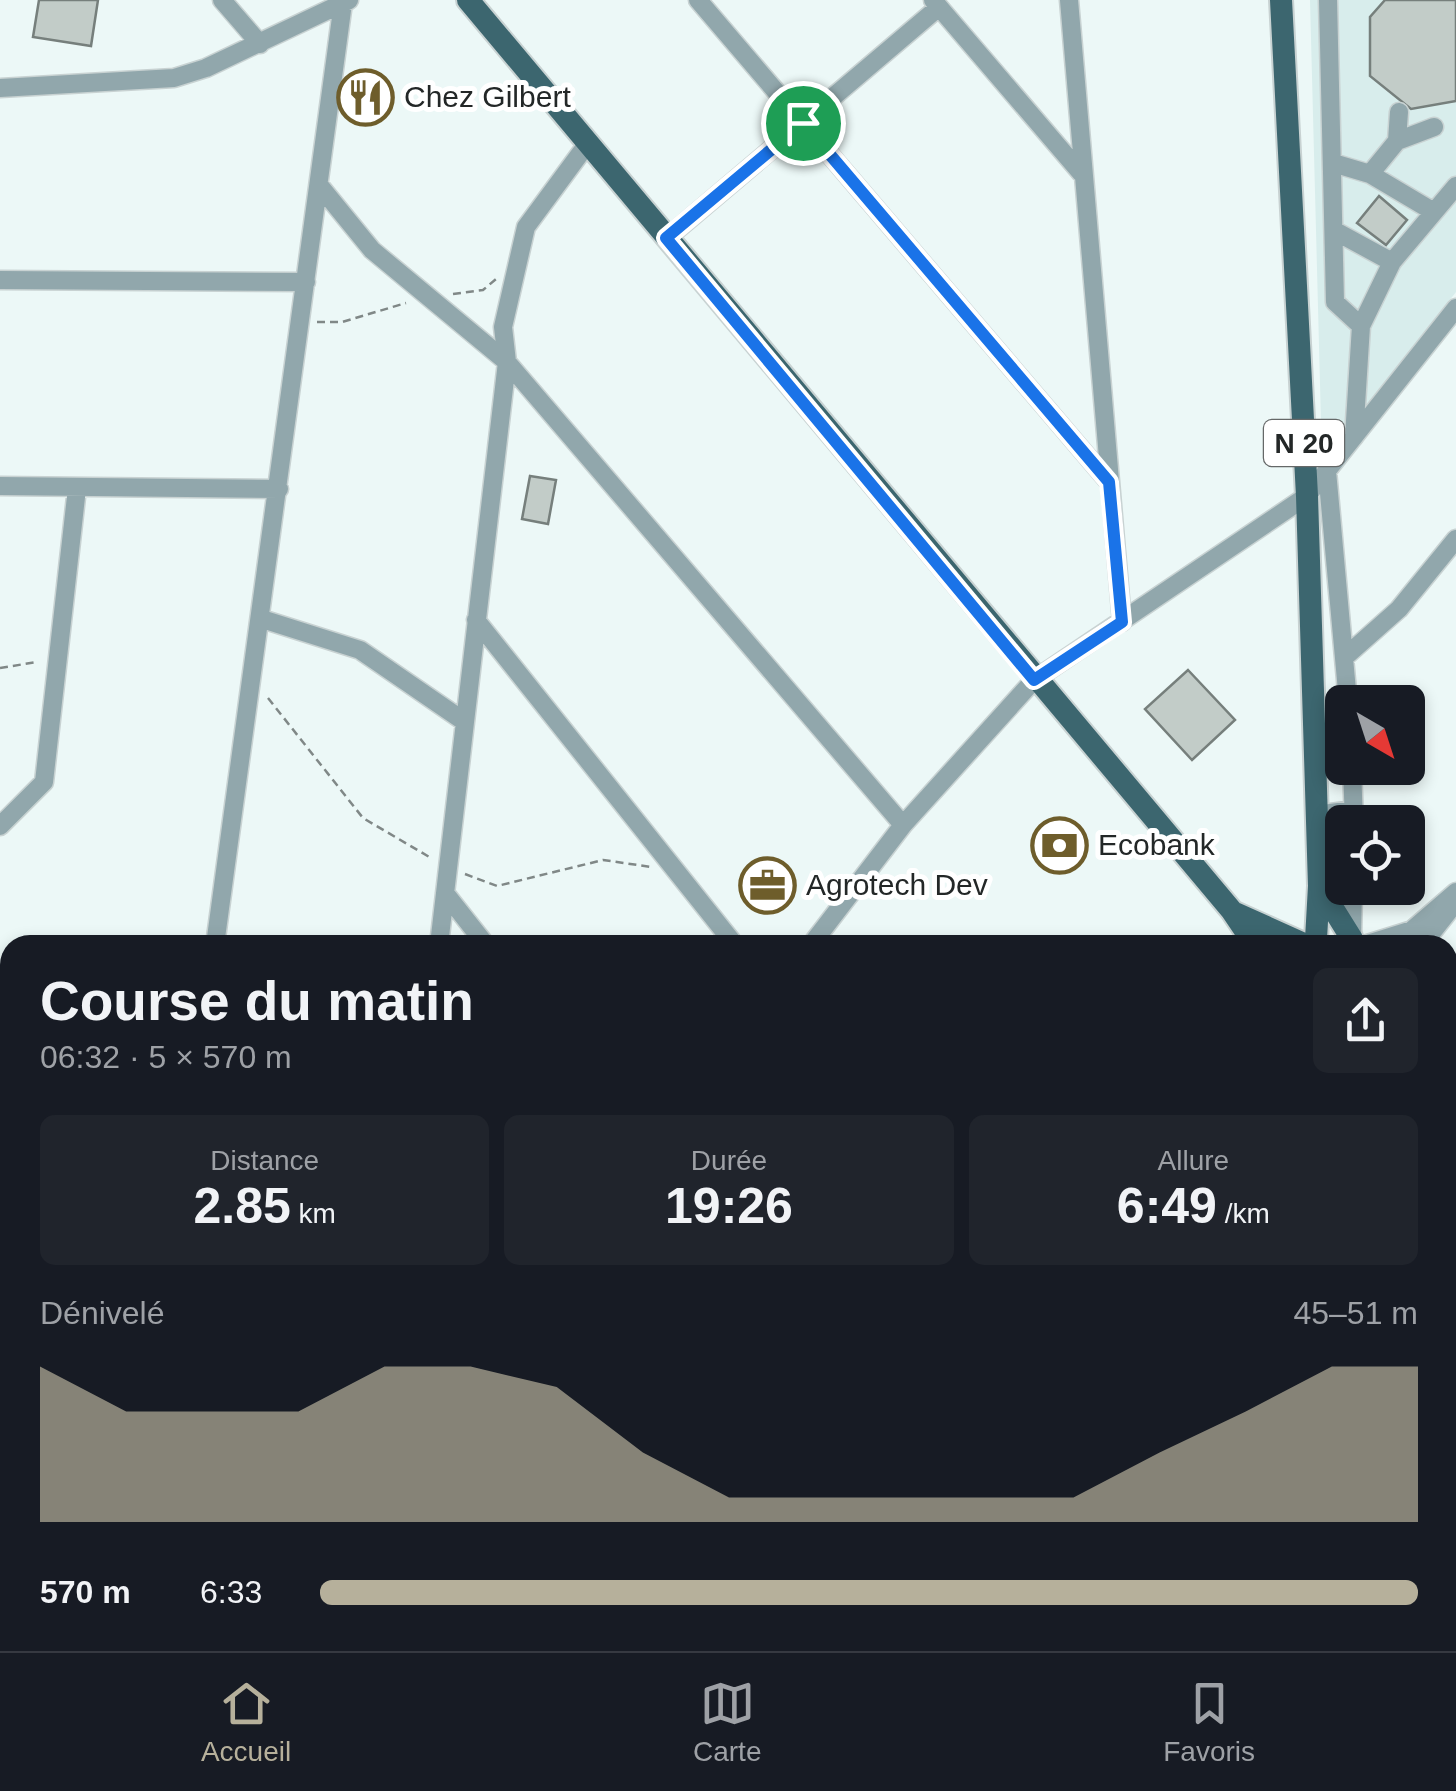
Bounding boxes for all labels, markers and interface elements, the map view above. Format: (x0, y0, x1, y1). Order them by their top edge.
restaurant icon: Chez Gilbert (335, 67, 395, 127)
place label: Chez Gilbert (404, 80, 571, 113)
pin (761, 81, 846, 166)
icon: arrive (776, 96, 831, 151)
road number: N 20 (1264, 420, 1344, 466)
north arrow (1325, 685, 1425, 785)
map controls (1325, 685, 1425, 905)
button: locate (1325, 805, 1425, 905)
bank icon: Ecobank (1029, 815, 1089, 875)
place label: Ecobank (1098, 828, 1216, 861)
office icon: Agrotech Dev (737, 855, 797, 915)
place label: Agrotech Dev (806, 868, 988, 901)
button: share (1313, 968, 1418, 1073)
text: Course du matin (40, 970, 474, 1032)
text: 06:32 · 5 × 570 m (40, 1039, 292, 1075)
text: Distance (210, 1145, 319, 1176)
text: Durée (691, 1145, 767, 1176)
text: Allure (1158, 1145, 1229, 1176)
text: 2.85 (193, 1178, 291, 1234)
text: 19:26 (665, 1178, 793, 1234)
text: 6:49 (1117, 1178, 1217, 1234)
text: km (291, 1198, 336, 1229)
text: /km (1217, 1198, 1270, 1229)
text: Dénivelé (40, 1295, 165, 1331)
text: 45–51 m (1293, 1295, 1418, 1331)
text: 570 m (40, 1574, 131, 1610)
text: 6:33 (200, 1574, 262, 1610)
tab: Accueil (201, 1676, 291, 1768)
tab: Carte (693, 1676, 761, 1768)
tab: Favoris (1163, 1676, 1255, 1768)

